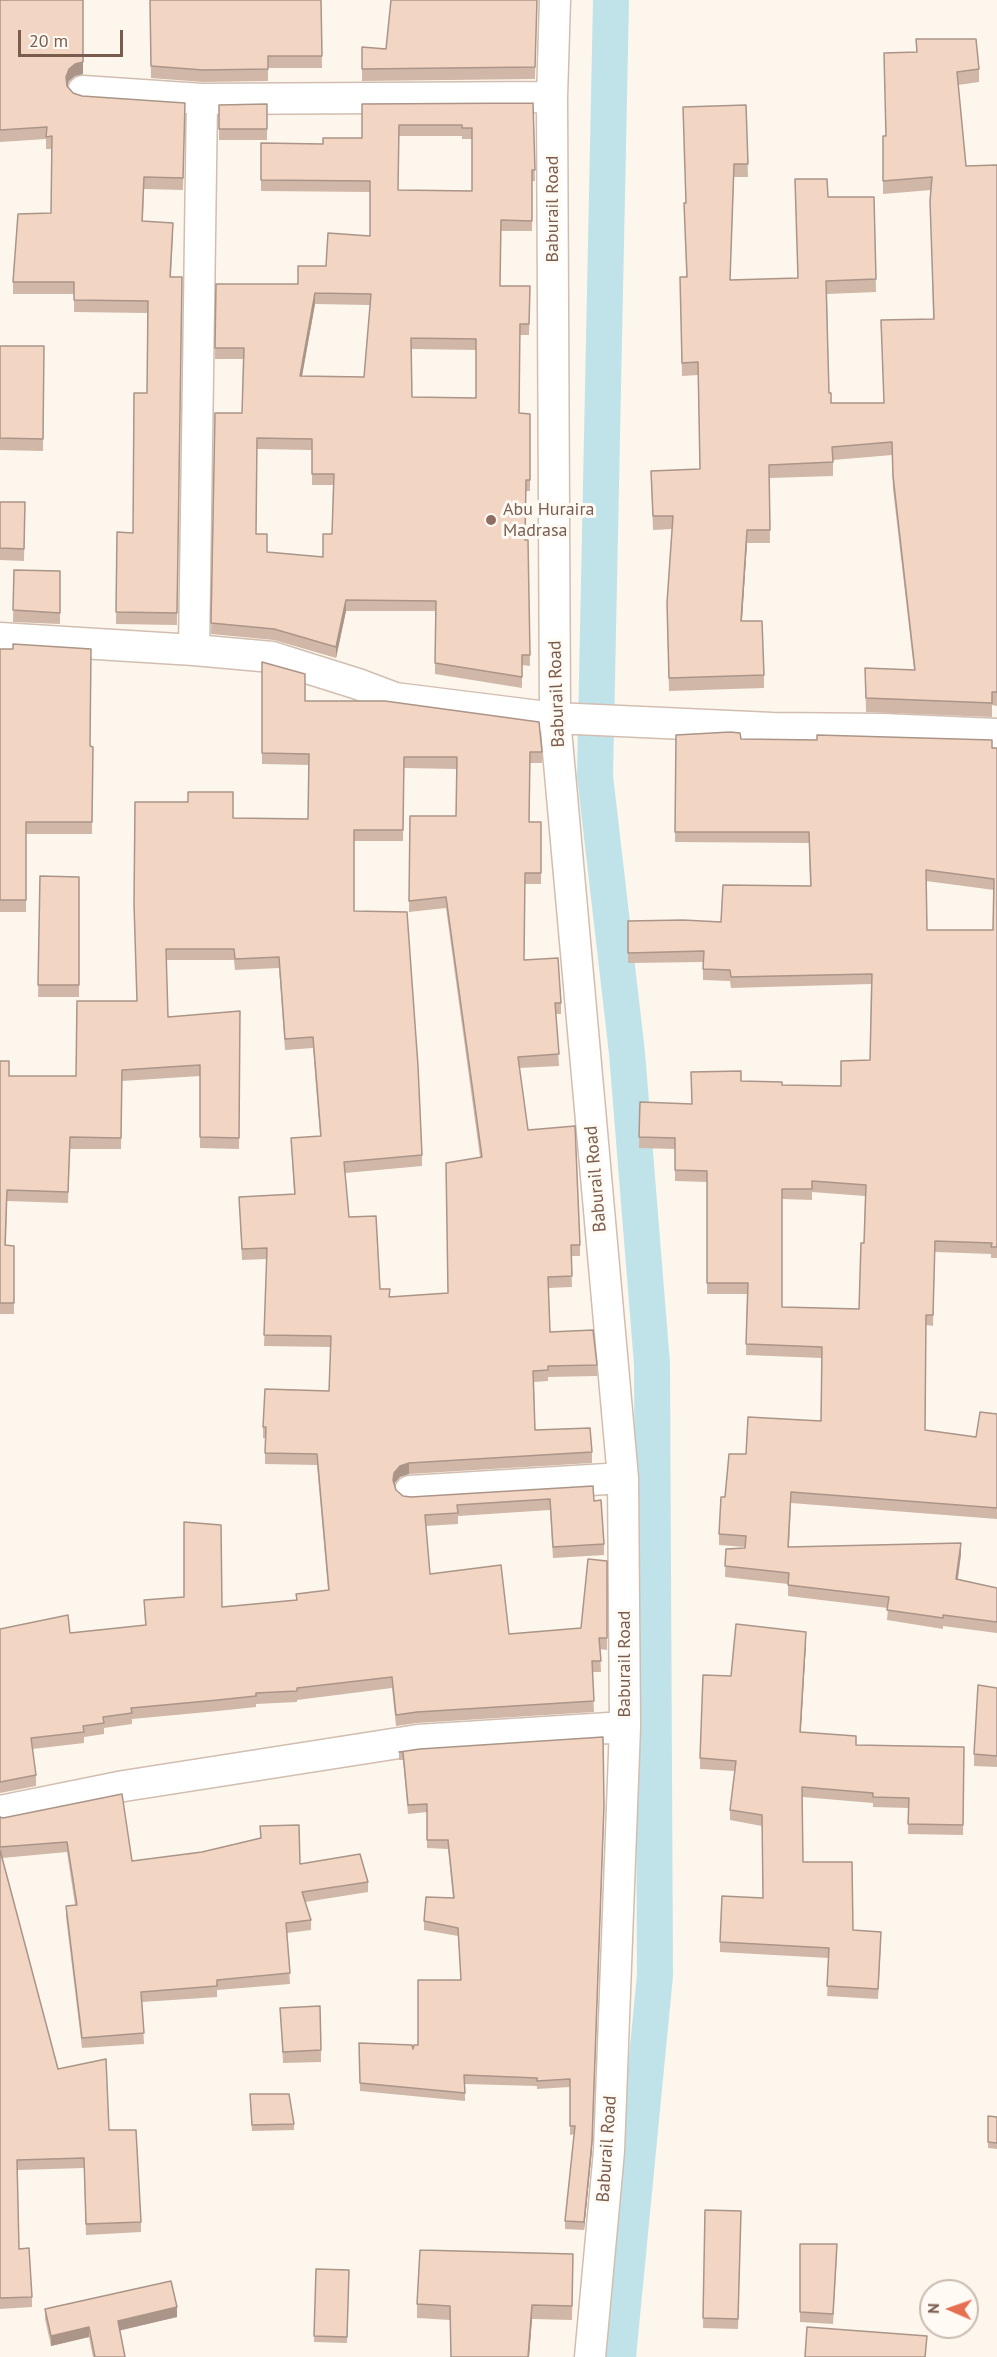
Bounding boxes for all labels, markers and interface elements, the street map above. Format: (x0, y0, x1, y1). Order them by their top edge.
scale bar (21, 18, 126, 56)
text: 20 m (29, 29, 68, 52)
street label: Baburail Road (542, 156, 564, 262)
place label: Abu Huraira Madrasa (503, 499, 594, 542)
marker: Abu Huraira Madrasa (484, 513, 498, 527)
street label: Baburail Road (544, 640, 570, 748)
street label: Baburail Road (581, 1125, 611, 1233)
street label: Baburail Road (614, 1611, 636, 1717)
street label: Baburail Road (592, 2095, 622, 2203)
north arrow (919, 2279, 979, 2339)
text: N (923, 2303, 943, 2314)

